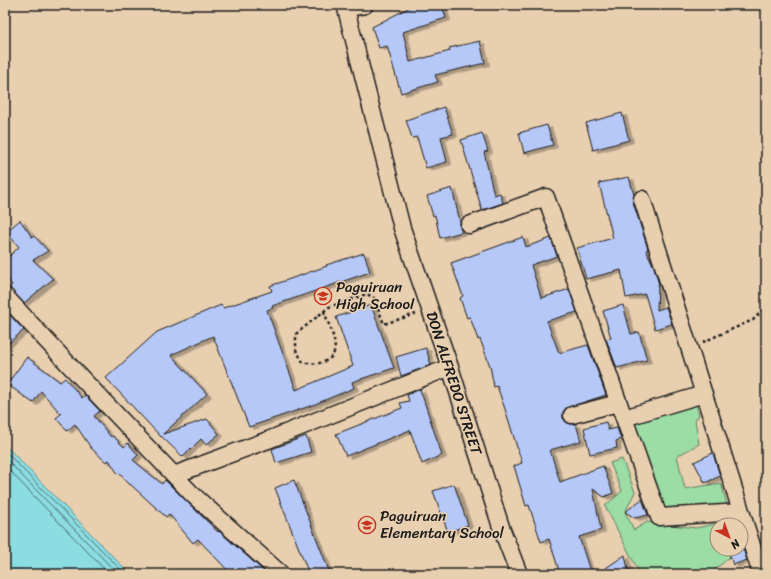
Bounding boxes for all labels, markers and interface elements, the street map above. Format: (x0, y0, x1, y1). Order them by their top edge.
place label: Paguiruan High School (336, 274, 415, 317)
school or university icon: Paguiruan High School (313, 286, 333, 306)
street label: DON ALFREDO STREET (419, 308, 490, 460)
place label: Paguiruan Elementary School (380, 503, 505, 546)
school or university icon: Paguiruan Elementary School (357, 515, 377, 535)
north arrow (709, 517, 749, 557)
text: N (726, 534, 745, 554)

